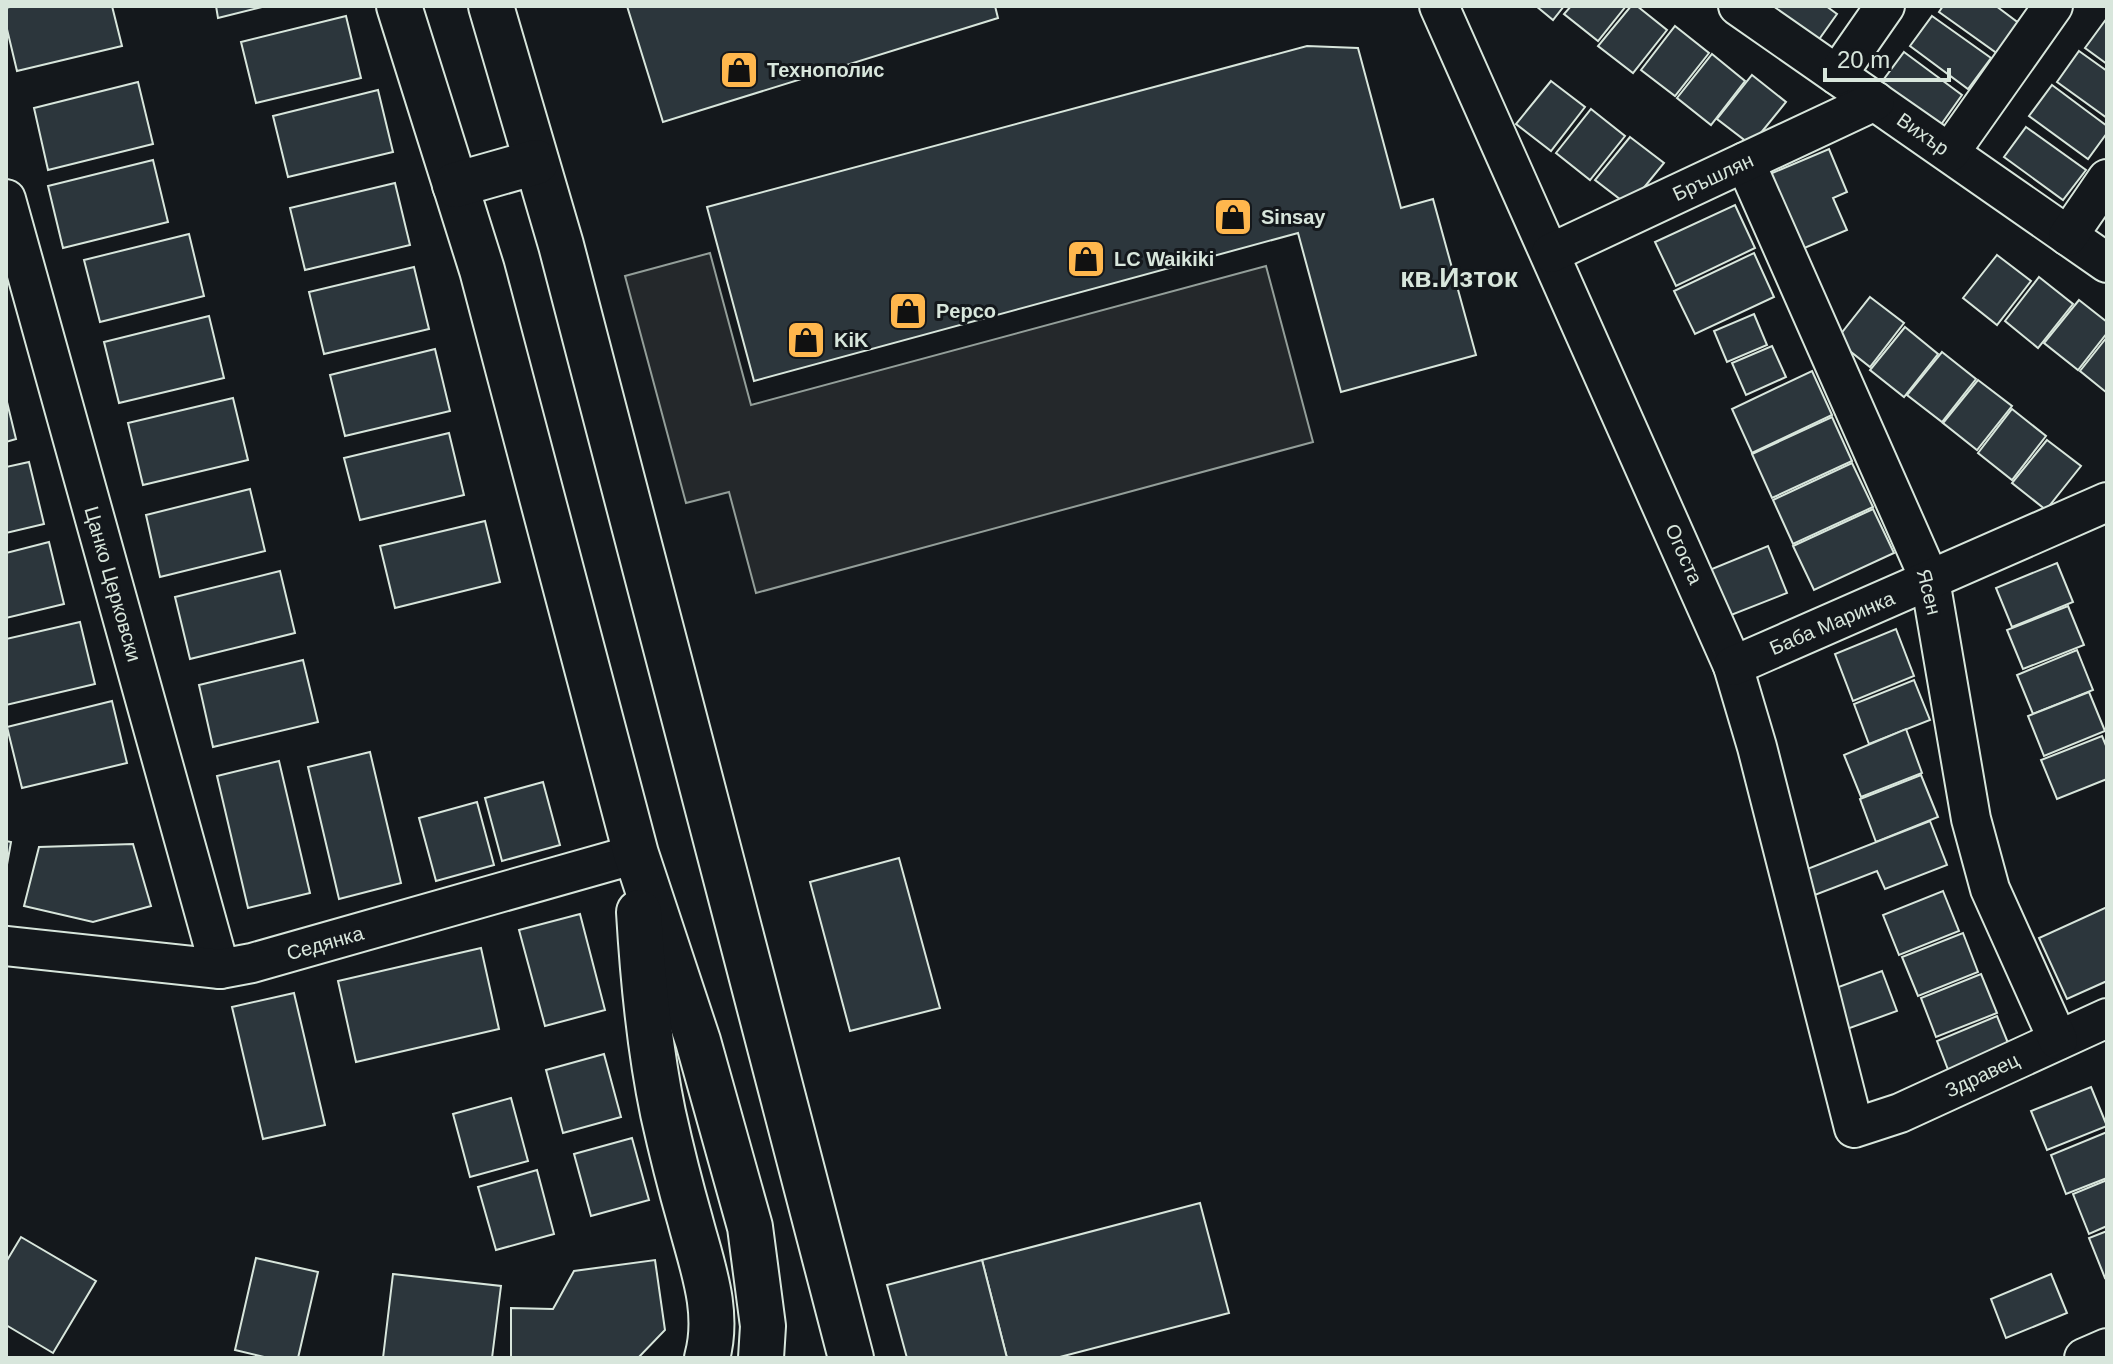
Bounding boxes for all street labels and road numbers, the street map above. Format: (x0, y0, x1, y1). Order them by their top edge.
street label: Вихър (1893, 108, 1953, 160)
street label: Бръшлян (1669, 149, 1757, 205)
street label: Цанко Церковски (80, 504, 146, 664)
street label: Огоста (1661, 520, 1707, 588)
street label: Ясен (1913, 567, 1945, 617)
street label: Баба Маринка (1766, 586, 1899, 659)
street label: Седянка (284, 921, 367, 964)
street label: Здравец (1942, 1048, 2022, 1102)

